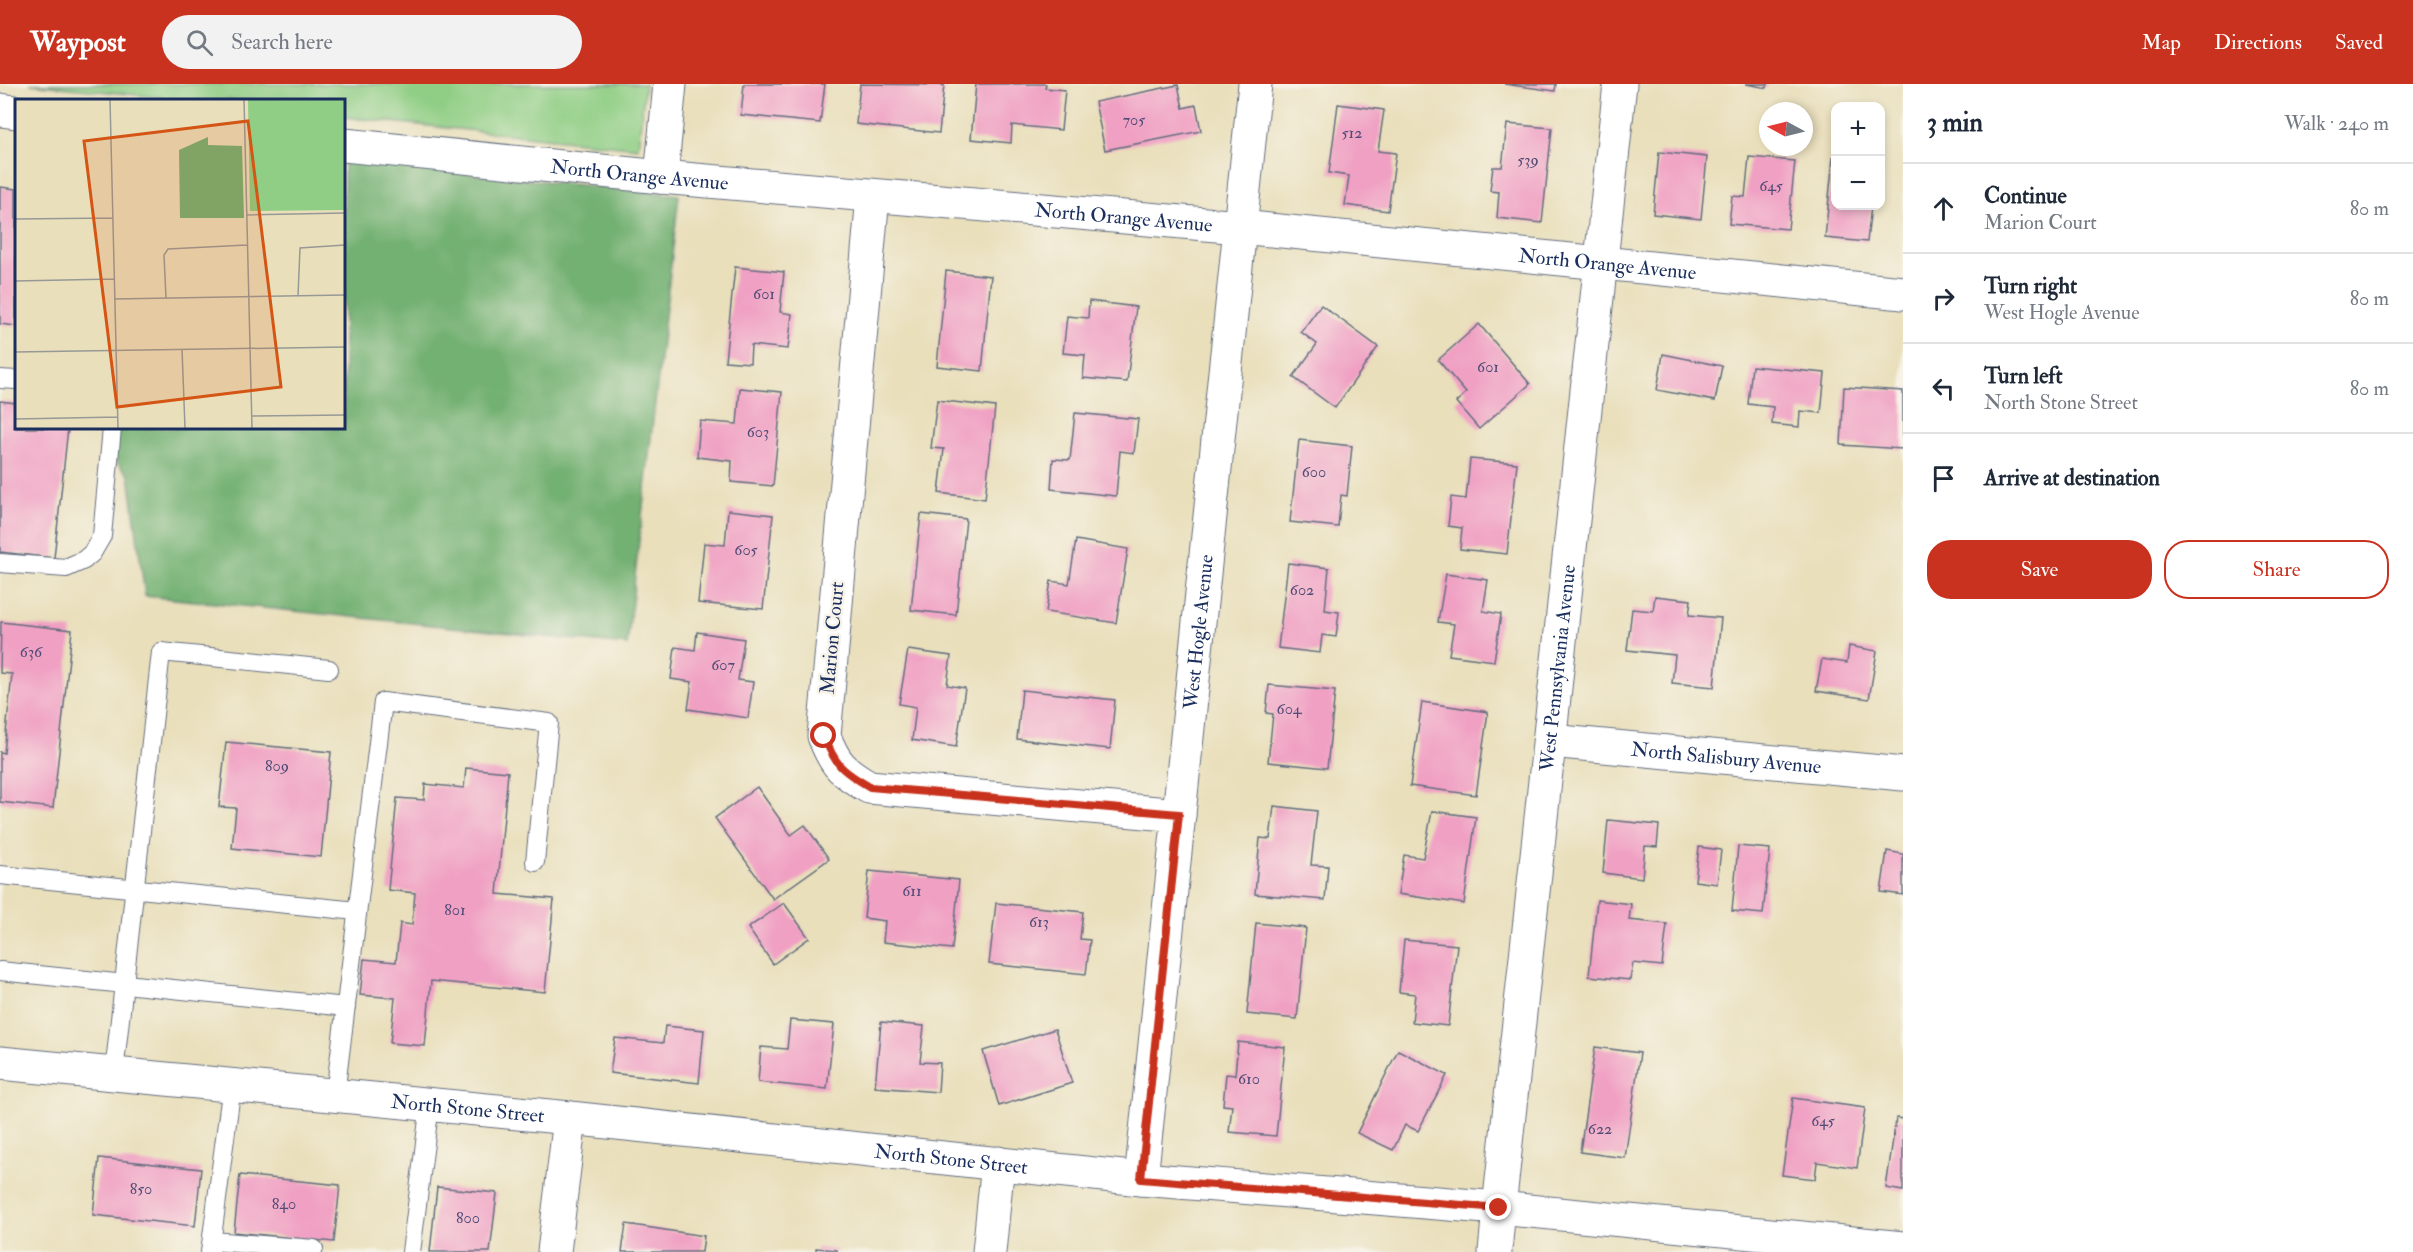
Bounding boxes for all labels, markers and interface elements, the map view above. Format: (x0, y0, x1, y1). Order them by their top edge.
search box (162, 15, 582, 69)
text: Waypost (30, 25, 126, 60)
icon: search (183, 26, 216, 59)
text: Search here (231, 28, 333, 56)
text: Map (2141, 29, 2181, 56)
text: Directions (2214, 29, 2302, 56)
text: Saved (2335, 29, 2383, 56)
inset map (15, 99, 345, 429)
north arrow (1759, 102, 1813, 156)
map controls (1831, 102, 1885, 210)
button: + (1831, 102, 1885, 156)
text: 3 min (1927, 107, 1983, 139)
house number: 705 (1123, 110, 1145, 130)
text: Walk · 240 m (2284, 111, 2389, 136)
house number: 512 (1342, 123, 1362, 143)
house number: 539 (1517, 150, 1539, 170)
street label: North Orange Avenue (549, 153, 729, 195)
button: − (1831, 156, 1885, 210)
house number: 645 (1759, 176, 1783, 196)
text: Continue (1984, 182, 2067, 210)
icon: ahead (1927, 192, 1960, 225)
text: 80 m (2350, 196, 2389, 221)
street label: North Orange Avenue (1034, 197, 1214, 237)
text: Marion Court (1984, 210, 2097, 235)
street label: North Orange Avenue (1517, 242, 1697, 285)
text: Turn right (1984, 272, 2077, 300)
icon: right (1927, 282, 1960, 315)
house number: 601 (753, 284, 775, 304)
text: 80 m (2350, 286, 2389, 311)
text: West Hogle Avenue (1984, 300, 2140, 325)
house number: 601 (1477, 357, 1499, 377)
text: Turn left (1984, 362, 2063, 390)
icon: left (1927, 372, 1960, 405)
text: 80 m (2350, 376, 2389, 401)
text: North Stone Street (1984, 390, 2138, 415)
house number: 603 (747, 422, 769, 442)
house number: 600 (1302, 462, 1326, 482)
icon: arrive (1927, 462, 1960, 495)
text: Arrive at destination (1984, 464, 2160, 492)
house number: 605 (734, 540, 758, 560)
button: Save (1927, 540, 2152, 599)
button: Share (2164, 540, 2389, 599)
street label: West Hogle Avenue (1177, 553, 1218, 712)
street label: West Pennsylvania Avenue (1533, 563, 1581, 774)
street label: Marion Court (815, 580, 849, 695)
house number: 602 (1290, 580, 1314, 600)
house number: 636 (20, 642, 43, 662)
house number: 607 (711, 655, 735, 675)
house number: 604 (1277, 699, 1303, 719)
route start (810, 722, 836, 748)
street label: North Salisbury Avenue (1630, 736, 1822, 779)
house number: 809 (265, 756, 289, 776)
house number: 611 (902, 881, 922, 901)
house number: 801 (444, 900, 466, 920)
house number: 613 (1029, 912, 1049, 932)
house number: 610 (1238, 1069, 1260, 1089)
street label: North Stone Street (390, 1088, 546, 1128)
house number: 645 (1811, 1111, 1835, 1131)
house number: 622 (1588, 1119, 1612, 1139)
street label: North Stone Street (873, 1138, 1030, 1179)
house number: 850 (130, 1179, 152, 1199)
house number: 840 (272, 1194, 296, 1214)
route end (1485, 1194, 1511, 1220)
house number: 800 (456, 1208, 480, 1228)

